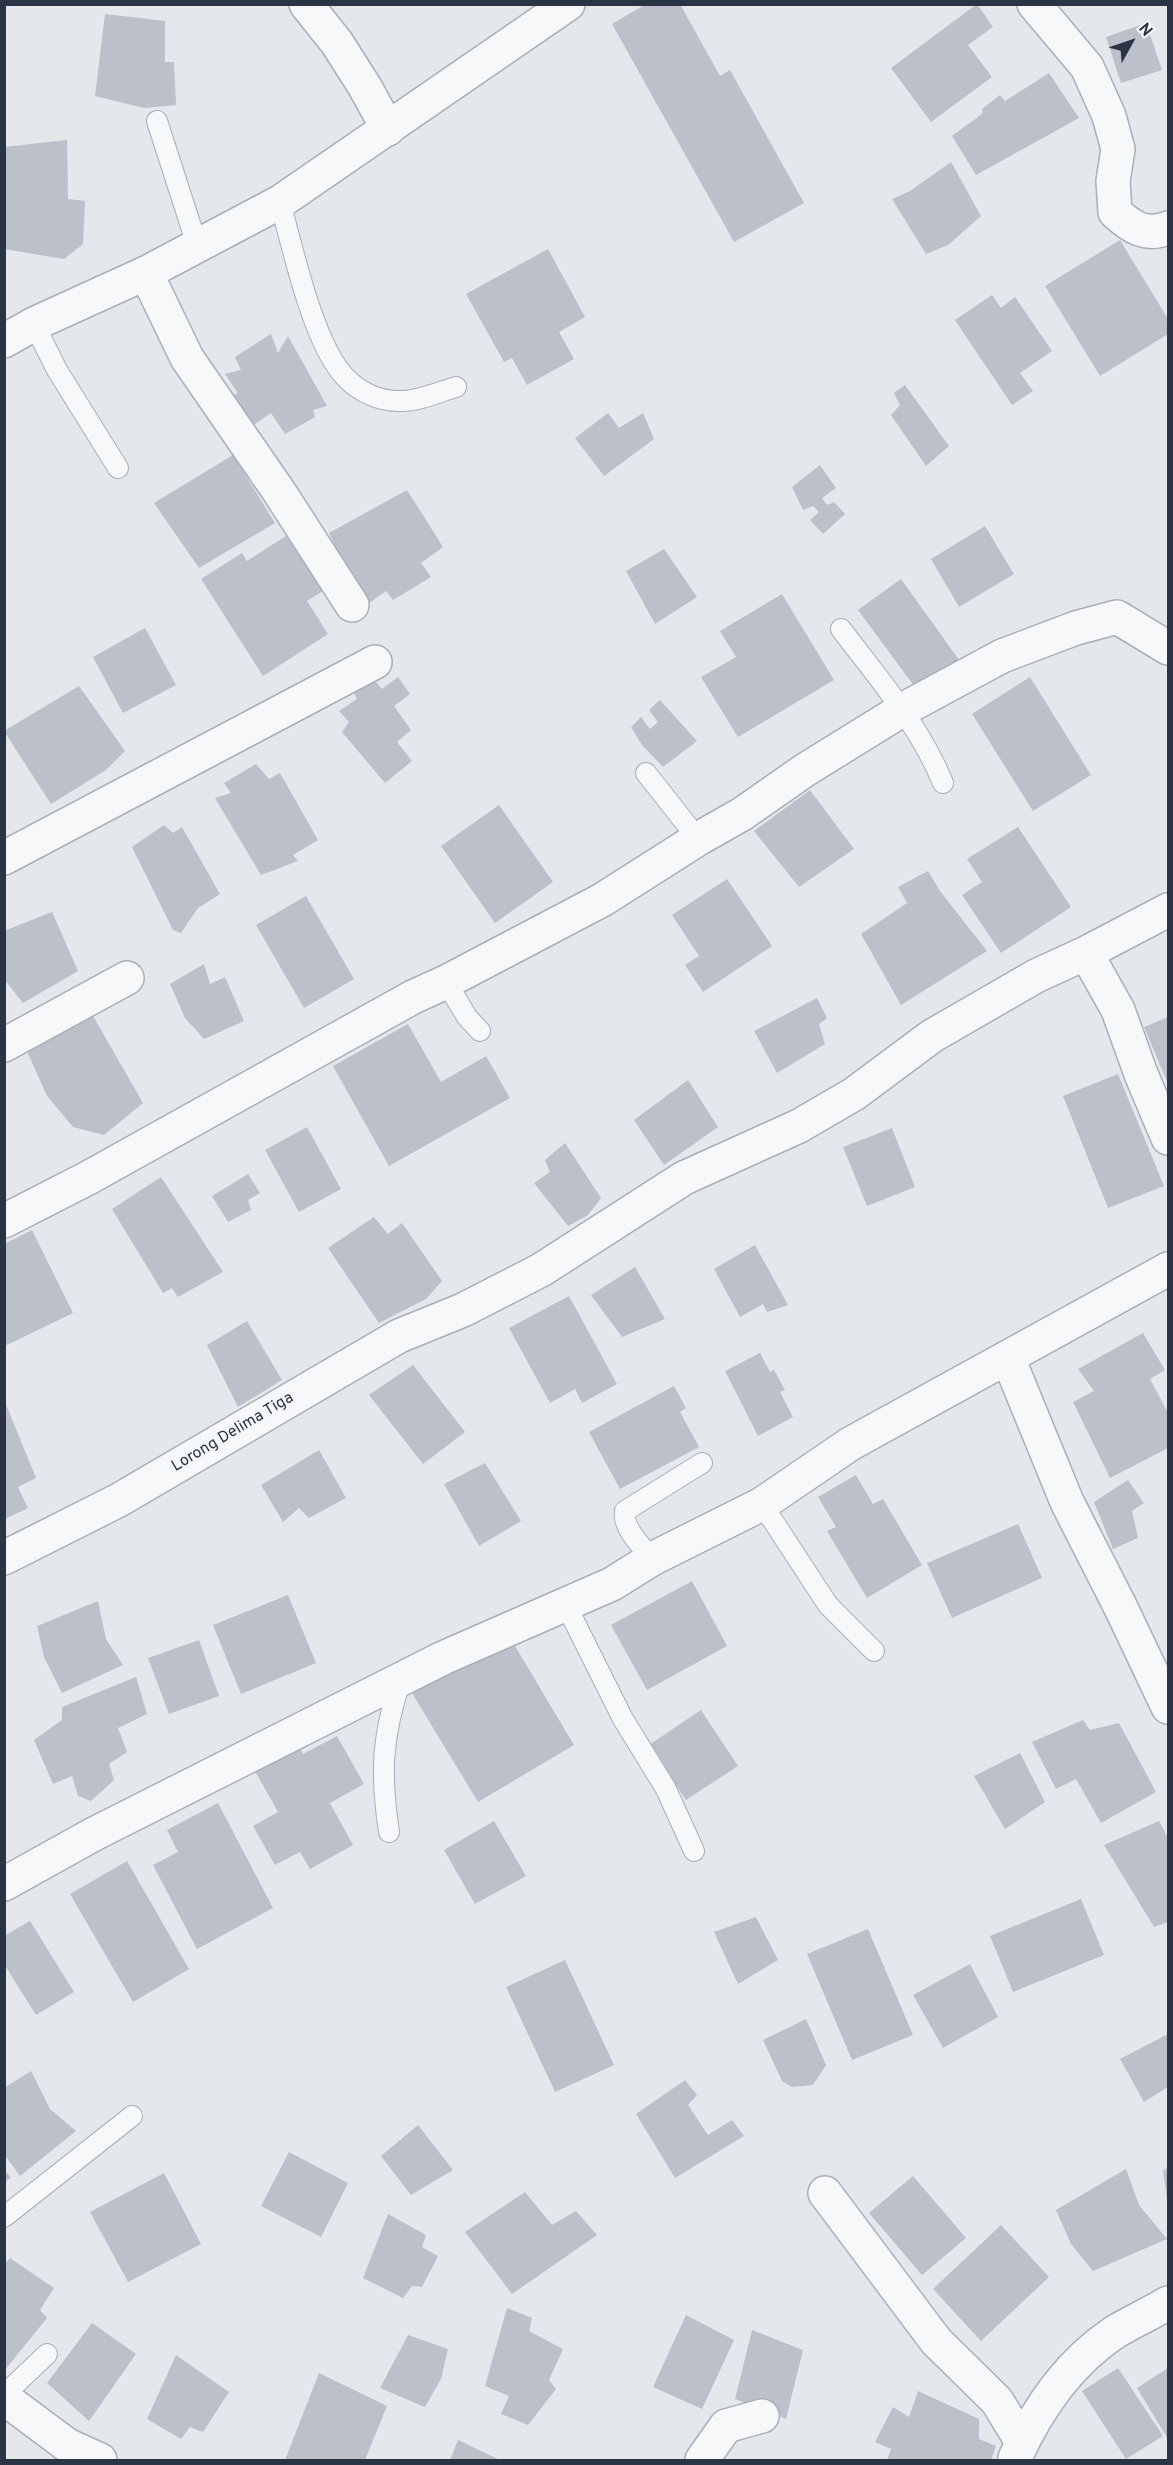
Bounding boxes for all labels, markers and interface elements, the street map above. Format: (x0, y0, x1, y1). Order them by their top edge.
north arrow (1101, 12, 1161, 72)
text: N (1133, 20, 1156, 41)
street label: Lorong Delima Tiga (169, 1389, 297, 1477)

